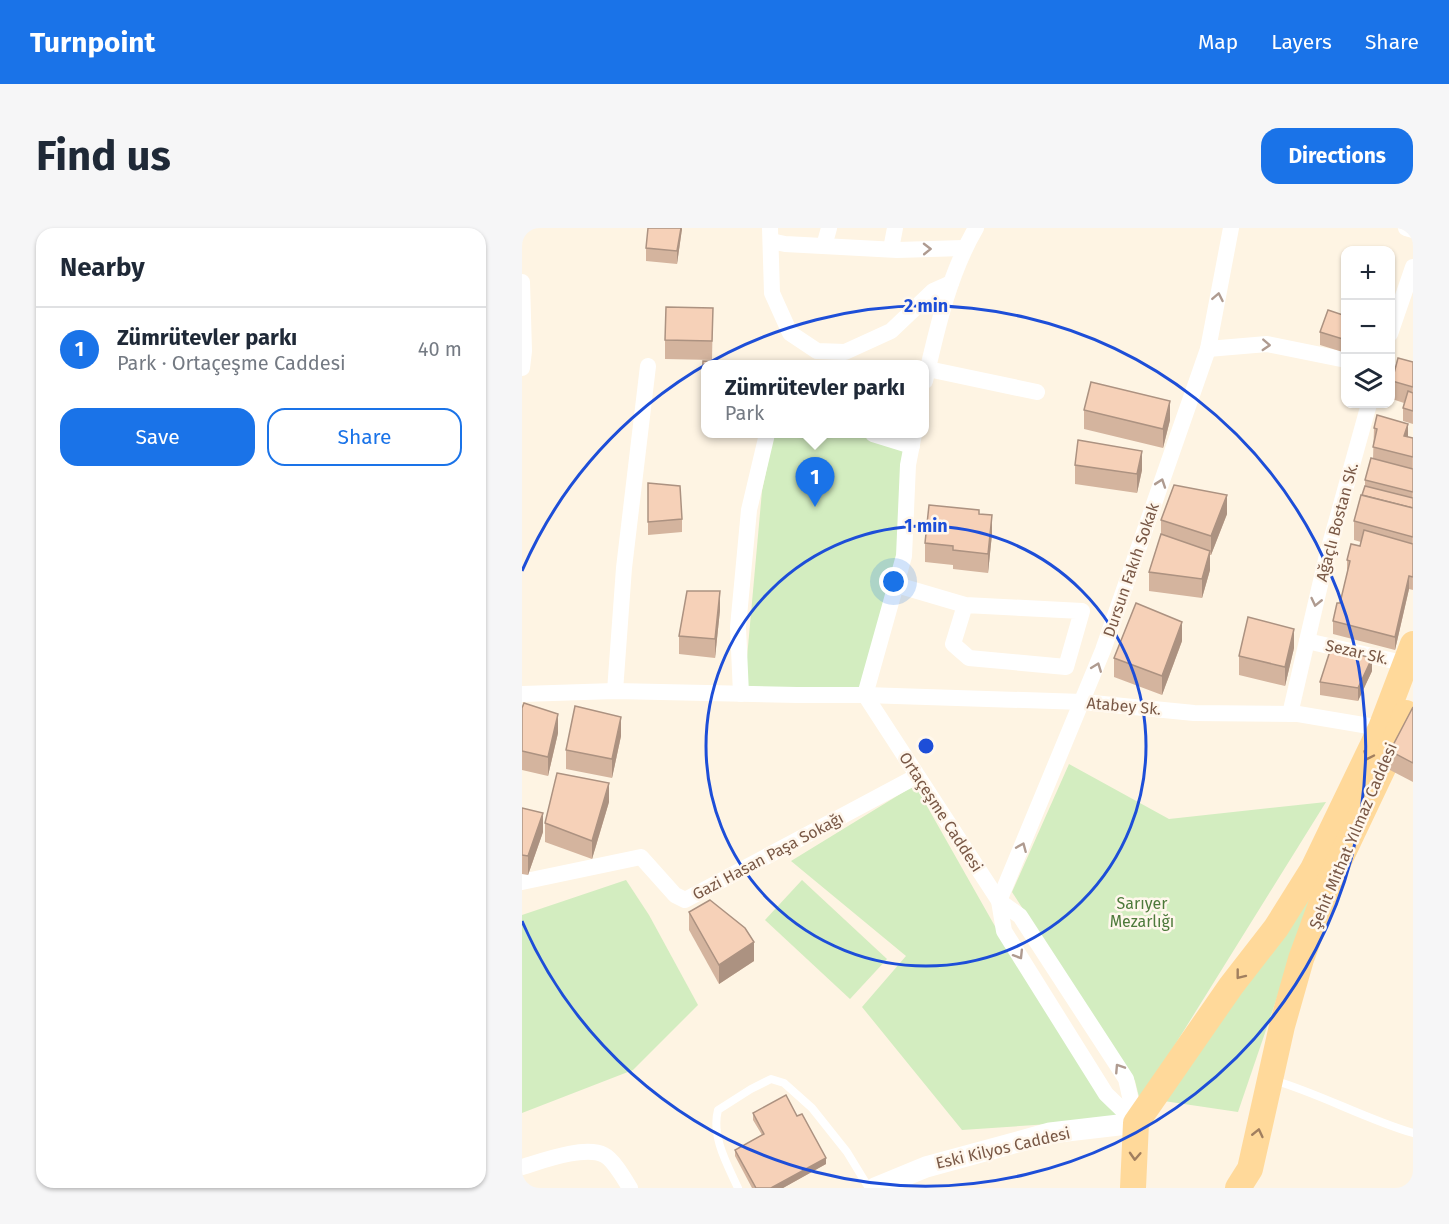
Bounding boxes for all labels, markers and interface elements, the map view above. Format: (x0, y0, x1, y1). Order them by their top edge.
text: Turnpoint (30, 26, 155, 59)
text: Map (1198, 29, 1238, 55)
text: Layers (1271, 29, 1332, 55)
text: Share (1365, 29, 1419, 55)
button: Directions (1261, 128, 1413, 184)
text: Find us (36, 131, 171, 181)
one-way arrow (923, 243, 932, 255)
map controls (1341, 246, 1395, 408)
button: + (1341, 246, 1395, 300)
text: Nearby (60, 252, 145, 283)
one-way arrow (1211, 292, 1224, 302)
text: 2 min (904, 295, 948, 317)
button: − (1341, 300, 1395, 354)
text: Zümrütevler parkı (117, 324, 297, 351)
text: 1 (75, 337, 84, 361)
text: 40 m (418, 337, 462, 361)
one-way arrow (1261, 339, 1270, 352)
text: Park · Ortaçeşme Caddesi (117, 351, 346, 375)
button: layers (1341, 354, 1395, 408)
popup (701, 360, 929, 438)
text: Zümrütevler parkı (725, 374, 905, 401)
text: Park (725, 401, 764, 425)
button: Save (60, 408, 255, 466)
button: Share (267, 408, 462, 466)
pin: 1 (796, 458, 834, 507)
street label: Ağaçlı Bostan Sk. (1312, 460, 1363, 584)
one-way arrow (1154, 478, 1166, 489)
street label: Dursun Fakıh Sokak (1099, 500, 1163, 640)
text: 1 min (904, 515, 948, 537)
your location (879, 567, 908, 596)
one-way arrow (1310, 597, 1323, 607)
street label: Sezar Sk. (1324, 636, 1390, 668)
one-way arrow (1089, 662, 1102, 673)
street label: Atabey Sk. (1086, 693, 1162, 719)
centre of rings (916, 736, 936, 756)
street label: Şehit Mithat Yılmaz Caddesi (1305, 740, 1402, 932)
street label: Ortaçeşme Caddesi (894, 748, 987, 876)
one-way arrow (1363, 750, 1375, 761)
street label: Gazi Hasan Paşa Sokağı (689, 808, 847, 905)
one-way arrow (1015, 843, 1027, 854)
park label: Sarıyer Mezarlığı (1110, 894, 1174, 931)
one-way arrow (1012, 949, 1024, 959)
one-way arrow (1236, 968, 1247, 979)
one-way arrow (1115, 1064, 1126, 1075)
street label: Eski Kilyos Caddesi (934, 1123, 1072, 1173)
one-way arrow (1250, 1129, 1263, 1139)
one-way arrow (1128, 1151, 1141, 1160)

